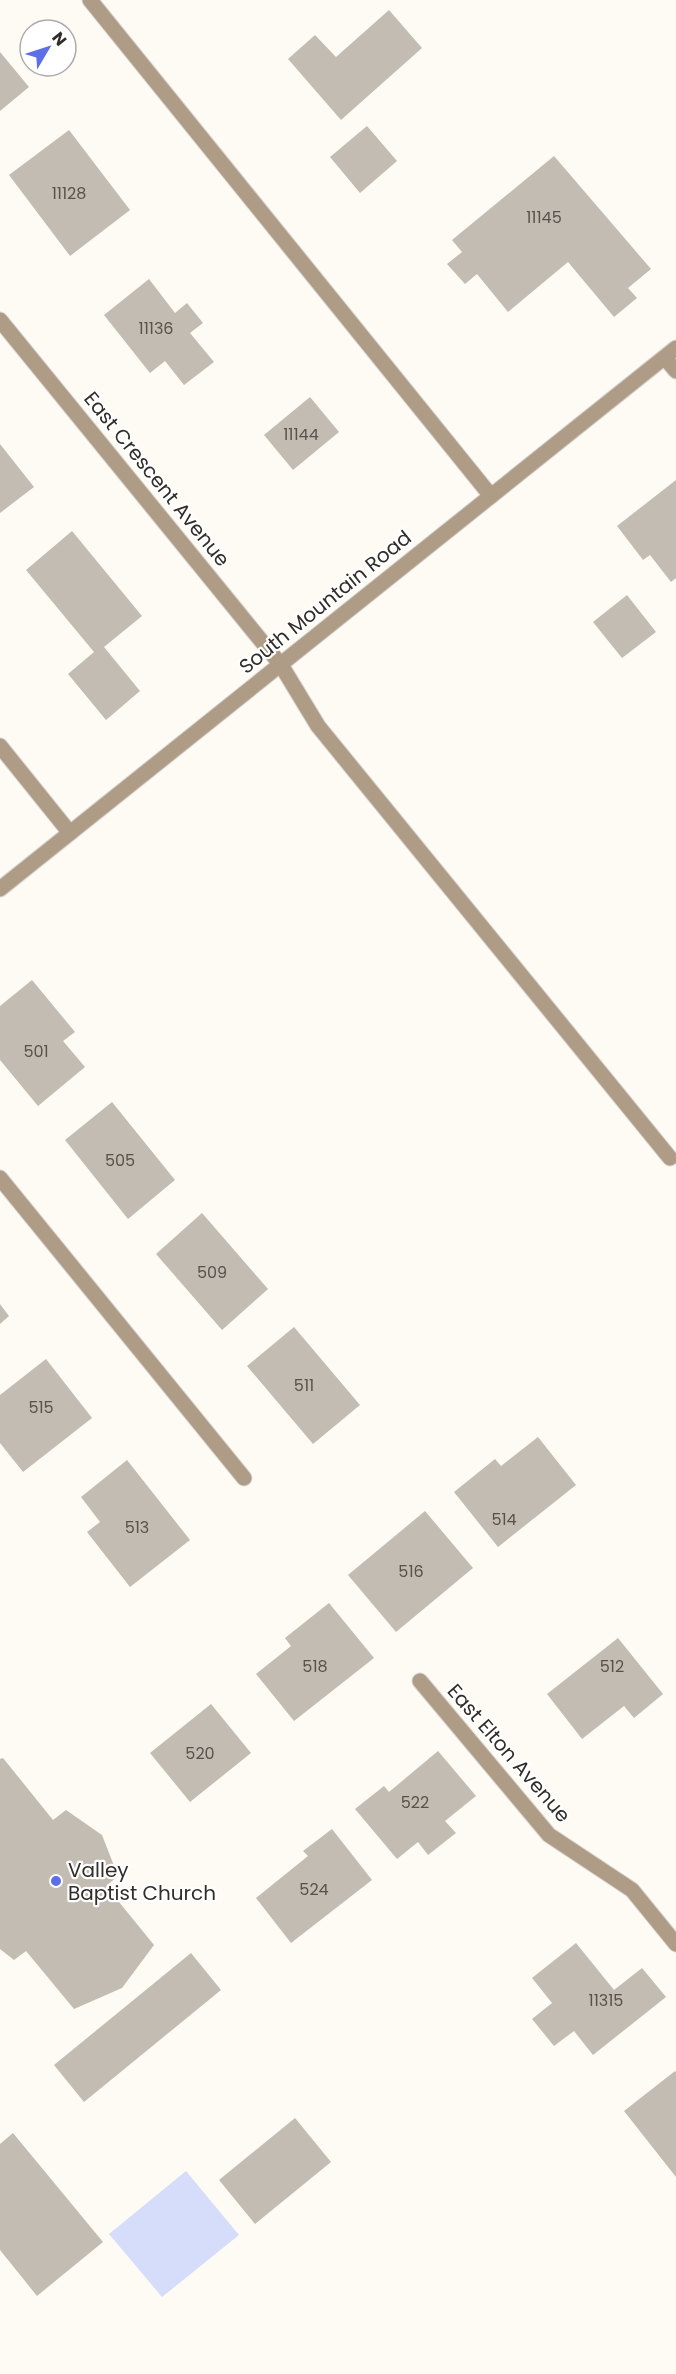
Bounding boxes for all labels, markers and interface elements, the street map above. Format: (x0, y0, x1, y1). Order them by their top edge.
north arrow (18, 18, 78, 78)
text: N (47, 27, 72, 51)
house number: 11128 (52, 182, 86, 205)
house number: 11145 (526, 206, 562, 229)
house number: 11136 (139, 317, 173, 340)
street label: East Crescent Avenue (78, 386, 236, 572)
house number: 11144 (283, 423, 319, 446)
street label: South Mountain Road (233, 524, 417, 680)
house number: 501 (23, 1040, 49, 1063)
house number: 505 (105, 1149, 135, 1172)
house number: 509 (197, 1261, 227, 1284)
house number: 511 (294, 1374, 314, 1397)
house number: 515 (28, 1396, 54, 1419)
house number: 514 (491, 1508, 517, 1531)
house number: 513 (125, 1516, 149, 1539)
house number: 516 (398, 1560, 424, 1583)
house number: 518 (302, 1655, 328, 1678)
house number: 512 (600, 1655, 624, 1678)
street label: East Elton Avenue (441, 1678, 577, 1828)
house number: 520 (185, 1742, 215, 1765)
house number: 522 (401, 1791, 429, 1814)
place label: Valley Baptist Church (68, 1856, 216, 1907)
marker: Valley Baptist Church (49, 1874, 63, 1888)
house number: 524 (299, 1878, 329, 1901)
house number: 11315 (589, 1989, 623, 2012)

